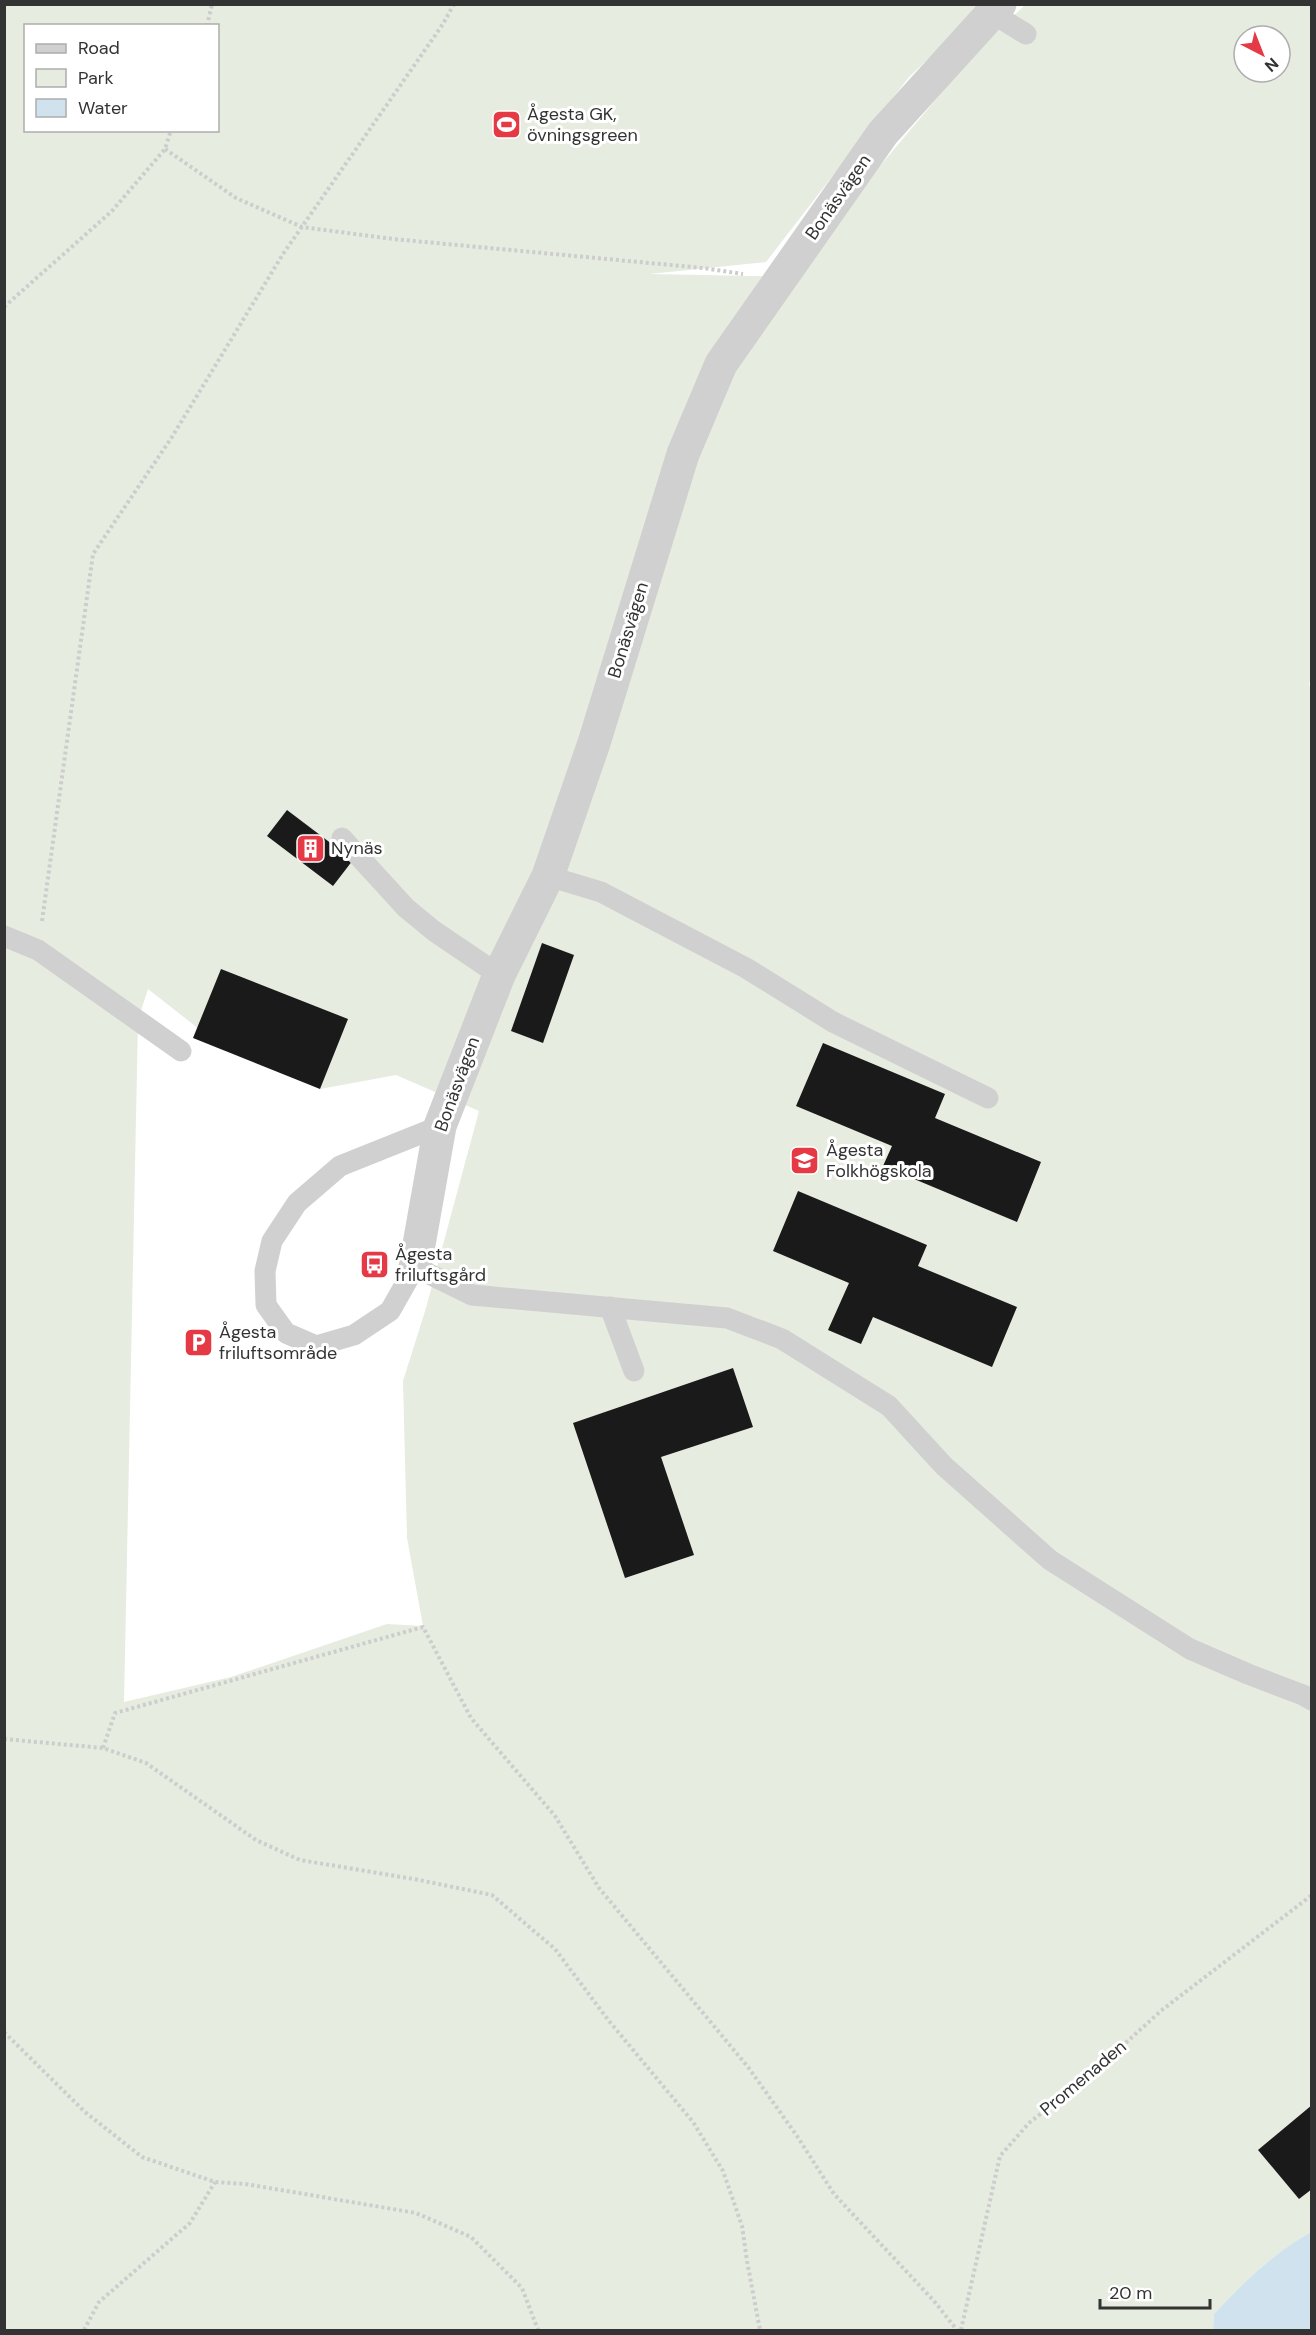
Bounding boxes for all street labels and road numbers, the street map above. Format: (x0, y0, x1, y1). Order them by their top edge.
street label: Bonäsvägen (800, 149, 876, 245)
street label: Bonäsvägen (602, 579, 654, 681)
street label: Bonäsvägen (429, 1033, 485, 1135)
street label: Promenaden (1035, 2035, 1131, 2121)

